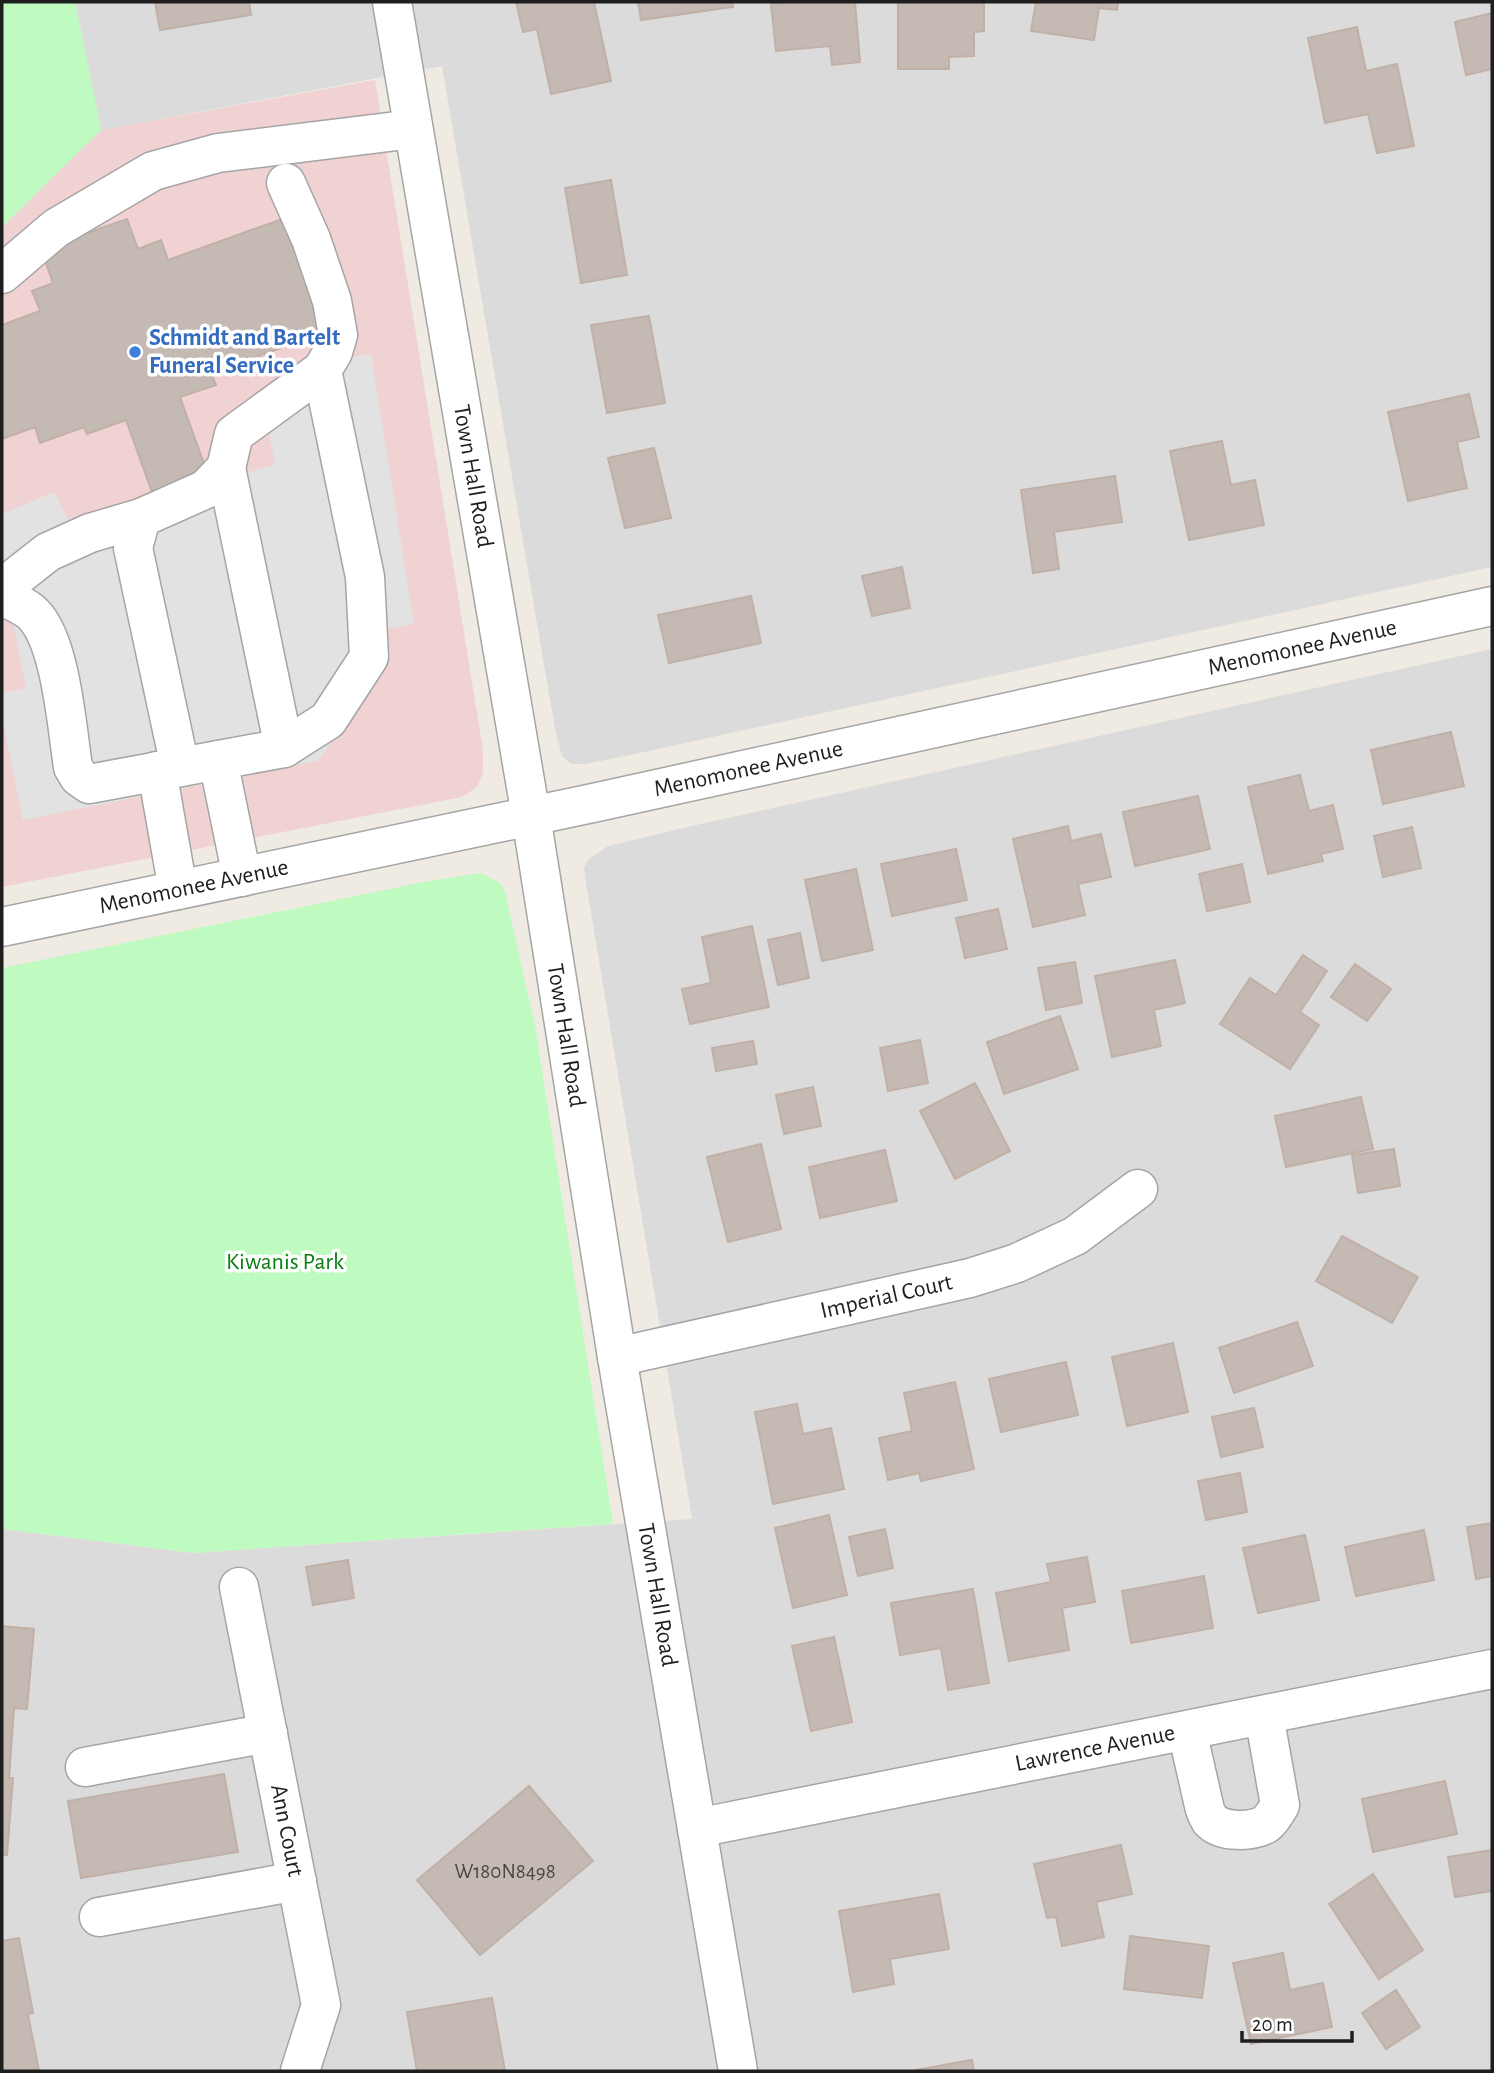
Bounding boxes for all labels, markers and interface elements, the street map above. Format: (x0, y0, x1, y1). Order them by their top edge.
place label: Schmidt and Bartelt Funeral Service (149, 326, 340, 378)
marker: Schmidt and Bartelt Funeral Service (127, 344, 143, 360)
street label: Town Hall Road (449, 403, 497, 550)
street label: Menomonee Avenue (1206, 615, 1399, 680)
street label: Menomonee Avenue (652, 737, 845, 801)
street label: Menomonee Avenue (97, 855, 291, 918)
street label: Town Hall Road (543, 962, 589, 1109)
park label: Kiwanis Park (226, 1250, 344, 1274)
street label: Imperial Court (818, 1270, 955, 1323)
street label: Town Hall Road (633, 1522, 681, 1668)
street label: Lawrence Avenue (1013, 1721, 1177, 1776)
street label: Ann Court (266, 1782, 308, 1879)
house number: W180N8498 (454, 1861, 556, 1882)
scale bar (1242, 2000, 1352, 2044)
text: 20 m (1252, 2014, 1293, 2035)

